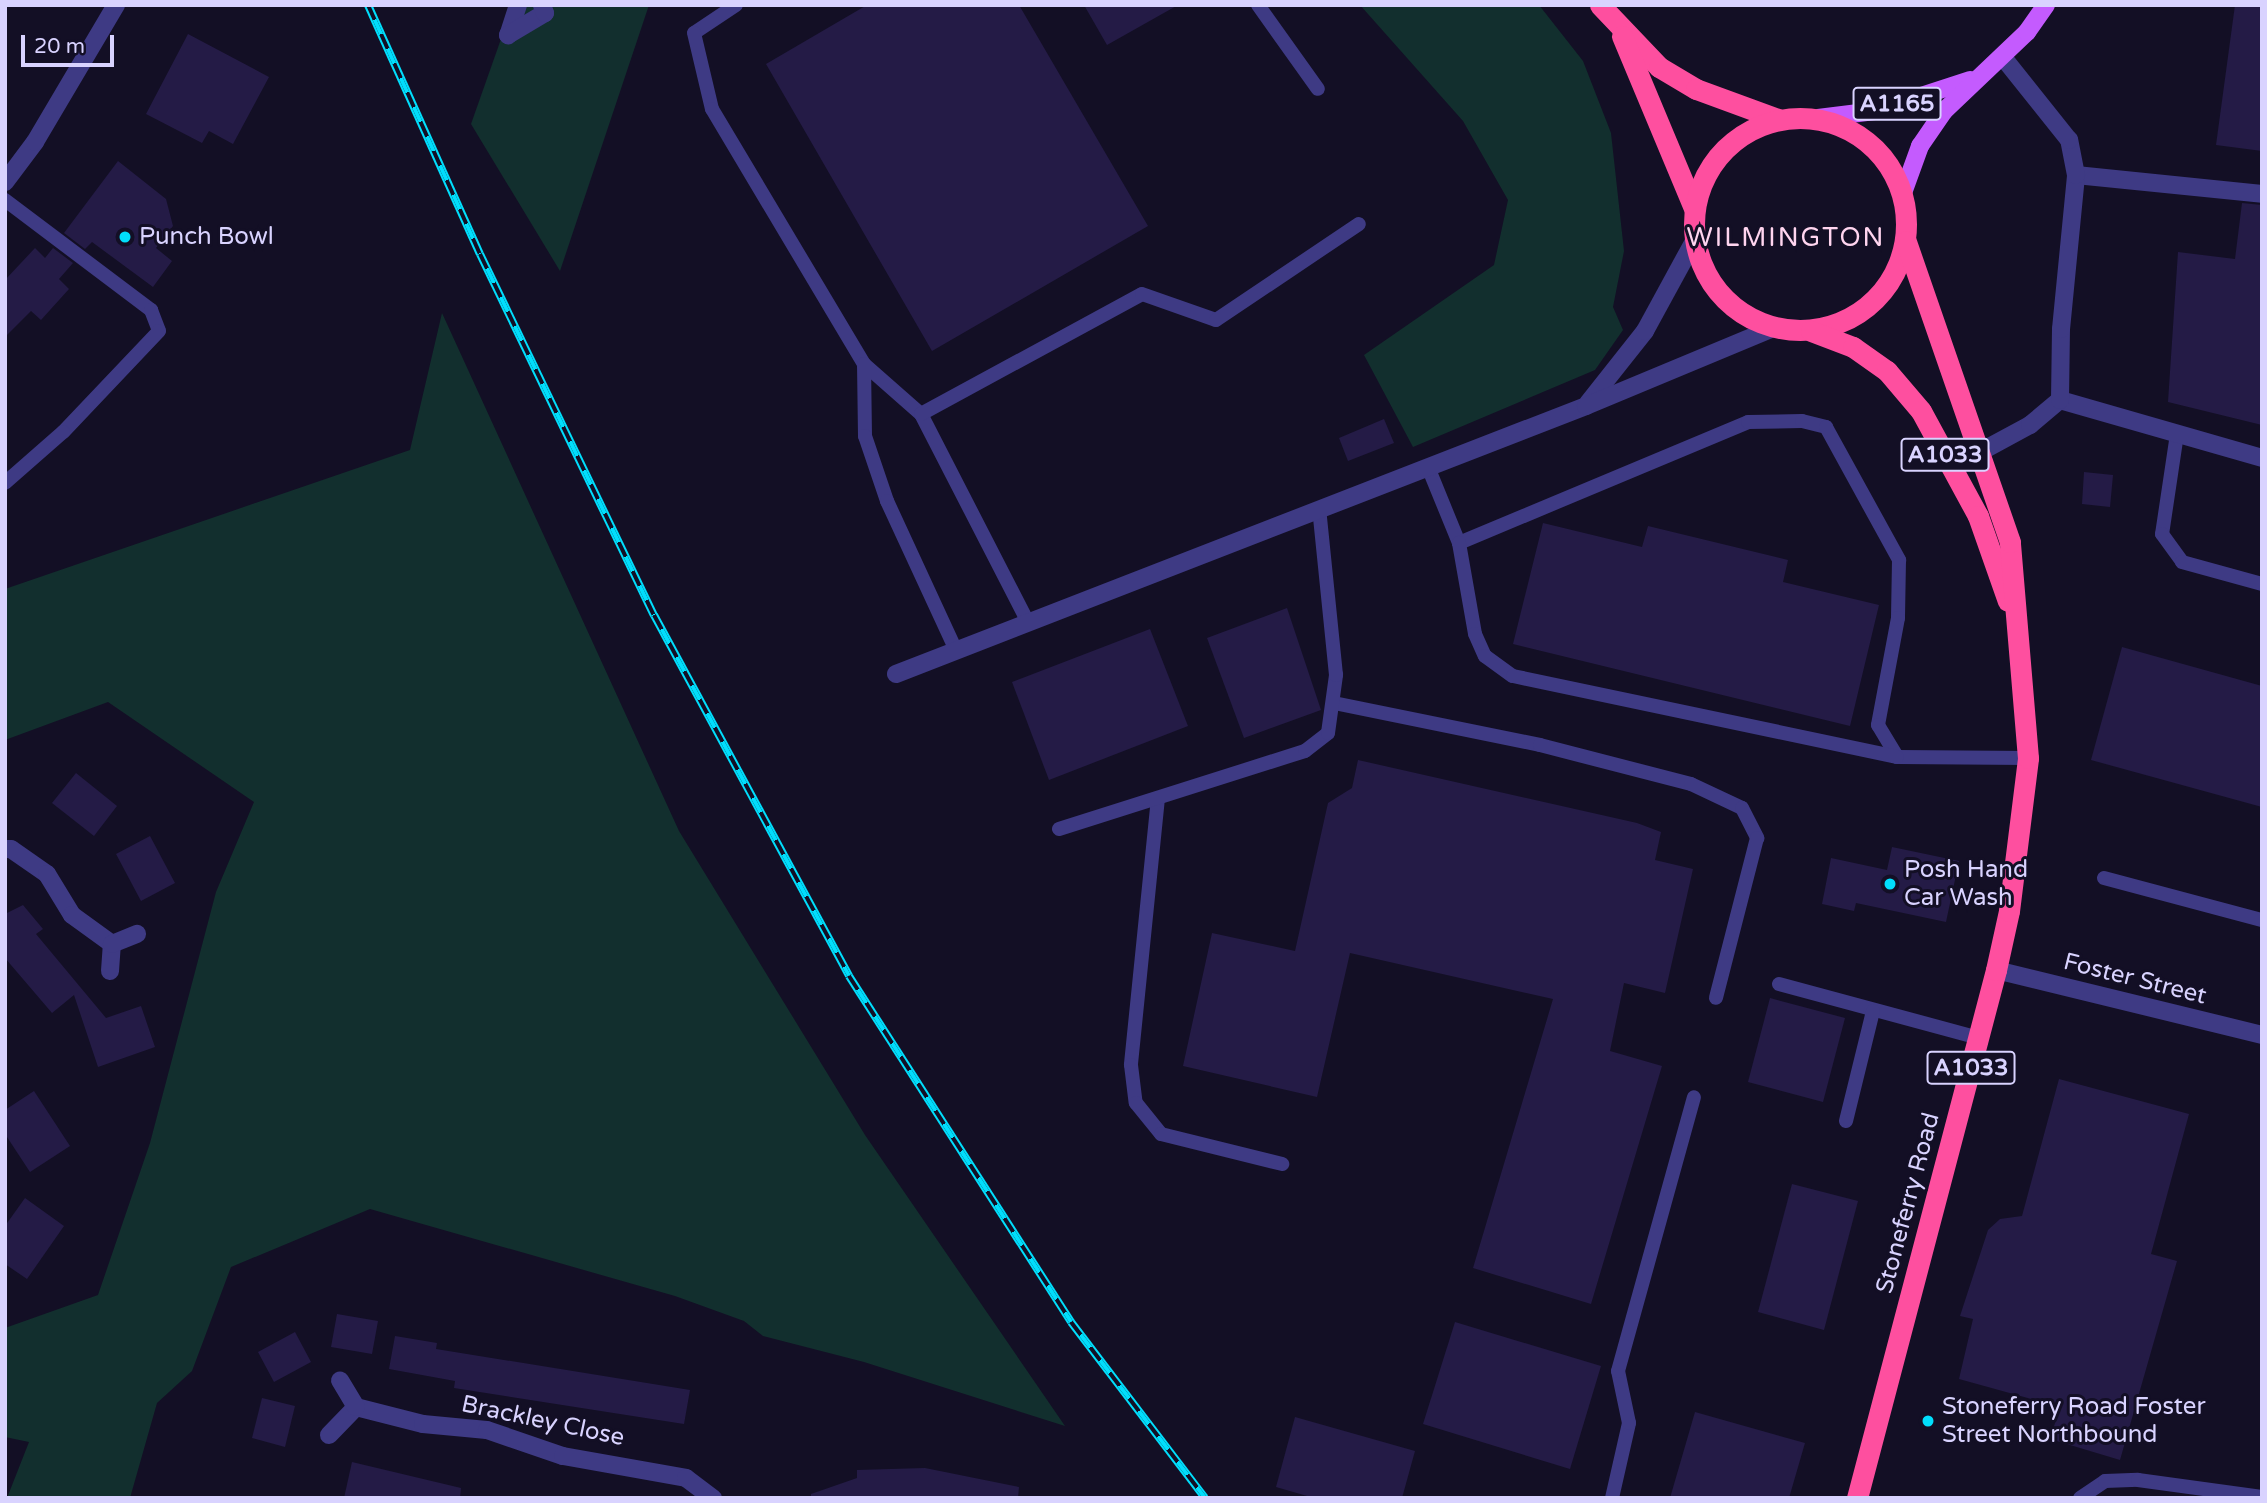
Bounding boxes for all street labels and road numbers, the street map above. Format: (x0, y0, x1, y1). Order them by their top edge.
road number: A1165 (1852, 85, 1942, 124)
road number: A1033 (1899, 436, 1990, 475)
street label: Foster Street (2061, 947, 2209, 1011)
road number: A1033 (1926, 1049, 2016, 1088)
street label: Stoneferry Road (1870, 1109, 1946, 1297)
street label: Brackley Close (459, 1390, 627, 1452)

